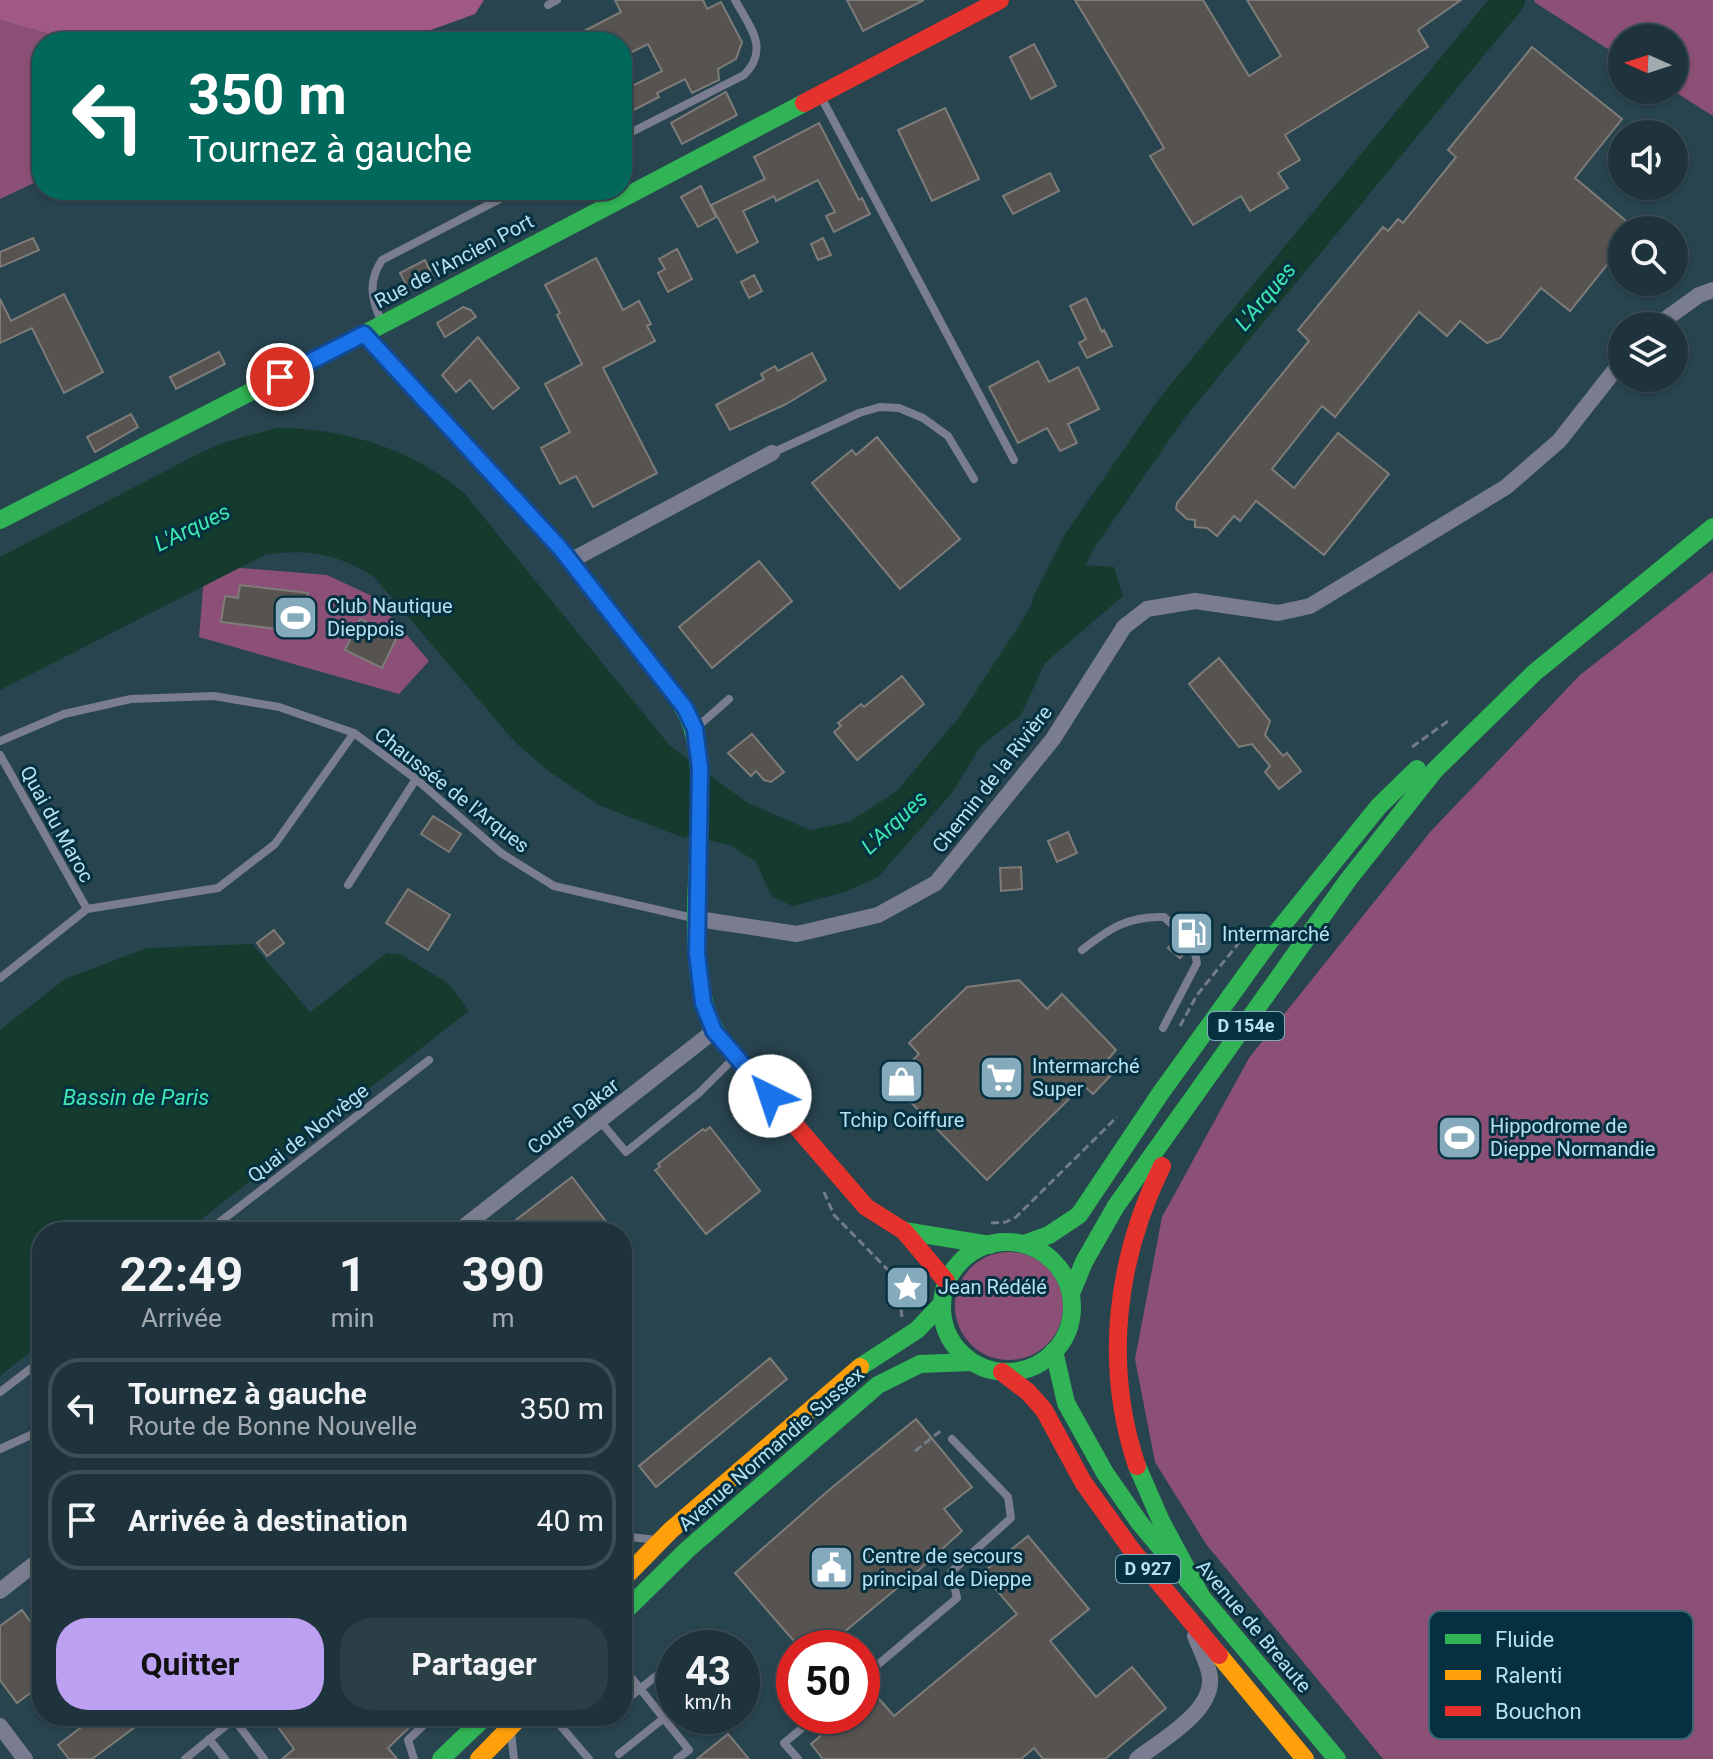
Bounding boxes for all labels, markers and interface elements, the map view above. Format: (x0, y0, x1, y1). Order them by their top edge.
north arrow (1608, 24, 1688, 104)
map controls (1608, 24, 1688, 392)
text: 350 m (188, 62, 347, 128)
icon: left (56, 64, 160, 168)
button: sound (1608, 120, 1688, 200)
text: Tournez à gauche (188, 129, 472, 171)
street label: Rue de l'Ancien Port (370, 209, 538, 313)
button: search (1608, 216, 1688, 296)
water label: L'Arques (1230, 257, 1301, 335)
button: layers (1608, 312, 1688, 392)
pin (246, 343, 314, 411)
icon: arrive (258, 355, 302, 399)
water label: L'Arques (150, 498, 234, 556)
sports icon: Club Nautique Dieppois (272, 593, 320, 641)
place label: Club Nautique Dieppois (327, 594, 453, 641)
street label: Chemin de la Rivière (927, 701, 1057, 857)
street label: Chaussée de l'Arques (370, 722, 534, 858)
street label: Quai du Maroc (15, 762, 99, 886)
water label: L'Arques (856, 786, 933, 859)
fuel station icon: Intermarché (1167, 910, 1215, 958)
place label: Intermarché (1222, 922, 1330, 946)
road number: D 154e (1208, 1012, 1284, 1040)
position arrow (728, 1054, 812, 1138)
supermarket icon: Intermarché Super (977, 1054, 1025, 1102)
place label: Intermarché Super (1032, 1054, 1140, 1101)
shop icon: Tchip Coiffure (878, 1057, 926, 1105)
street label: Cours Dakar (523, 1073, 624, 1159)
street label: Quai de Norvège (243, 1078, 373, 1188)
water label: Bassin de Paris (63, 1085, 209, 1110)
place label: Tchip Coiffure (840, 1108, 964, 1132)
sports icon: Hippodrome de Dieppe Normandie (1435, 1113, 1483, 1161)
place label: Hippodrome de Dieppe Normandie (1490, 1114, 1655, 1161)
text: 22:49 (120, 1246, 243, 1303)
text: 1 (339, 1246, 366, 1303)
text: 390 (462, 1246, 544, 1303)
place icon: Jean Rédélé (883, 1263, 931, 1311)
place label: Jean Rédélé (938, 1275, 1047, 1299)
text: Arrivée (141, 1303, 222, 1333)
text: min (331, 1303, 374, 1333)
text: m (492, 1303, 515, 1333)
street label: Avenue Normandie Sussex (673, 1362, 869, 1536)
text: Tournez à gauche (128, 1376, 367, 1411)
icon: left (60, 1386, 104, 1430)
text: 350 m (520, 1391, 604, 1426)
text: Route de Bonne Nouvelle (128, 1411, 417, 1441)
icon: arrive (60, 1498, 104, 1542)
text: Arrivée à destination (128, 1503, 408, 1538)
text: 40 m (537, 1503, 604, 1538)
public building icon: Centre de secours principal de Dieppe (807, 1544, 855, 1592)
place label: Centre de secours principal de Dieppe (862, 1544, 1032, 1591)
road number: D 927 (1116, 1555, 1180, 1583)
street label: Avenue de Breaute (1191, 1555, 1317, 1697)
legend (1429, 1611, 1693, 1739)
button: Quitter (56, 1618, 324, 1710)
button: Partager (340, 1618, 608, 1710)
text: Fluide (1495, 1627, 1554, 1652)
speed limit sign: 50 (776, 1630, 880, 1734)
text: 43 (685, 1648, 731, 1695)
text: Ralenti (1495, 1663, 1562, 1688)
text: km/h (685, 1690, 731, 1714)
text: Bouchon (1495, 1699, 1582, 1724)

